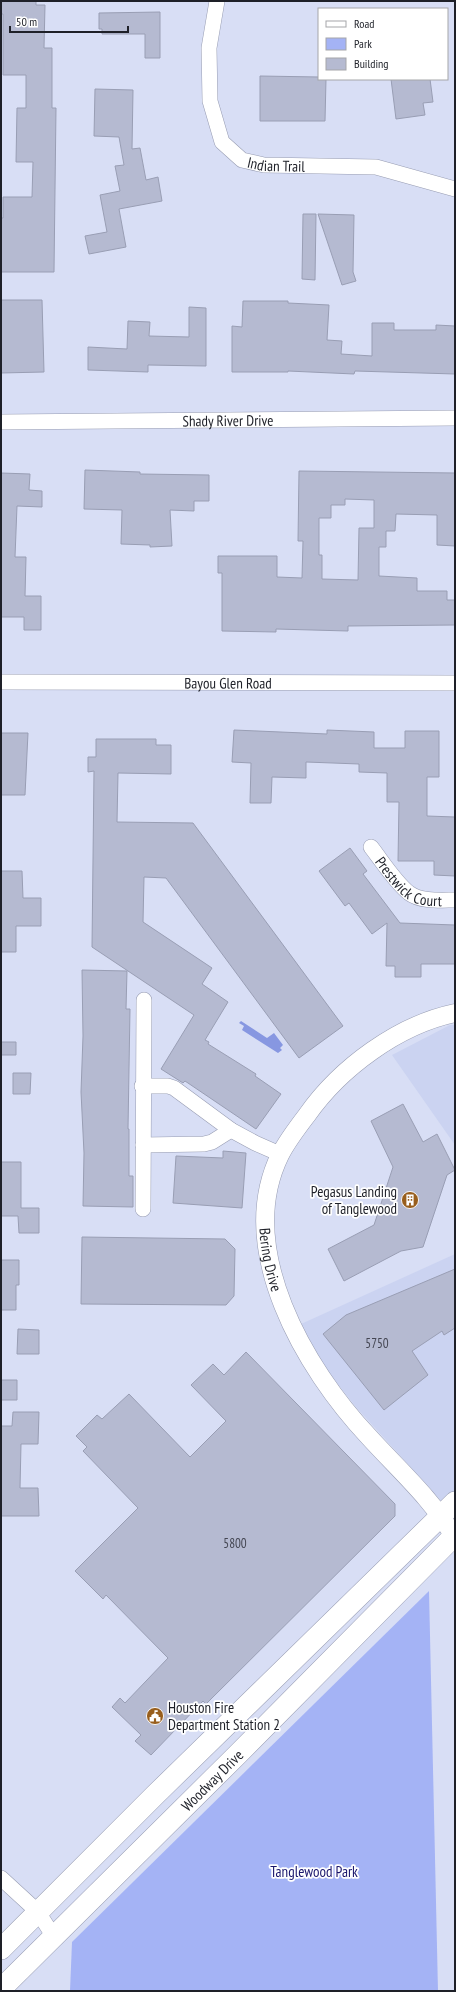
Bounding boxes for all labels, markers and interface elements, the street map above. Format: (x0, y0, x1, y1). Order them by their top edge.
scale bar (10, 8, 128, 34)
legend (318, 8, 448, 80)
text: 50 m (16, 14, 37, 29)
text: Road (354, 16, 374, 31)
text: Park (354, 36, 372, 51)
text: Building (354, 56, 389, 71)
street label: Indian Trail (246, 152, 306, 175)
street label: Shady River Drive (182, 410, 274, 430)
street label: Bayou Glen Road (184, 673, 272, 692)
street label: Prestwick Court (372, 853, 442, 910)
place label: Pegasus Landing of Tanglewood (311, 1182, 397, 1218)
building icon: Pegasus Landing of Tanglewood (400, 1190, 420, 1210)
street label: Bering Drive (256, 1227, 287, 1294)
house number: 5750 (365, 1335, 389, 1352)
house number: 5800 (223, 1535, 247, 1552)
place label: Houston Fire Department Station 2 (168, 1698, 280, 1734)
public building icon: Houston Fire Department Station 2 (145, 1706, 165, 1726)
street label: Woodway Drive (177, 1745, 247, 1815)
park label: Tanglewood Park (270, 1862, 358, 1881)

